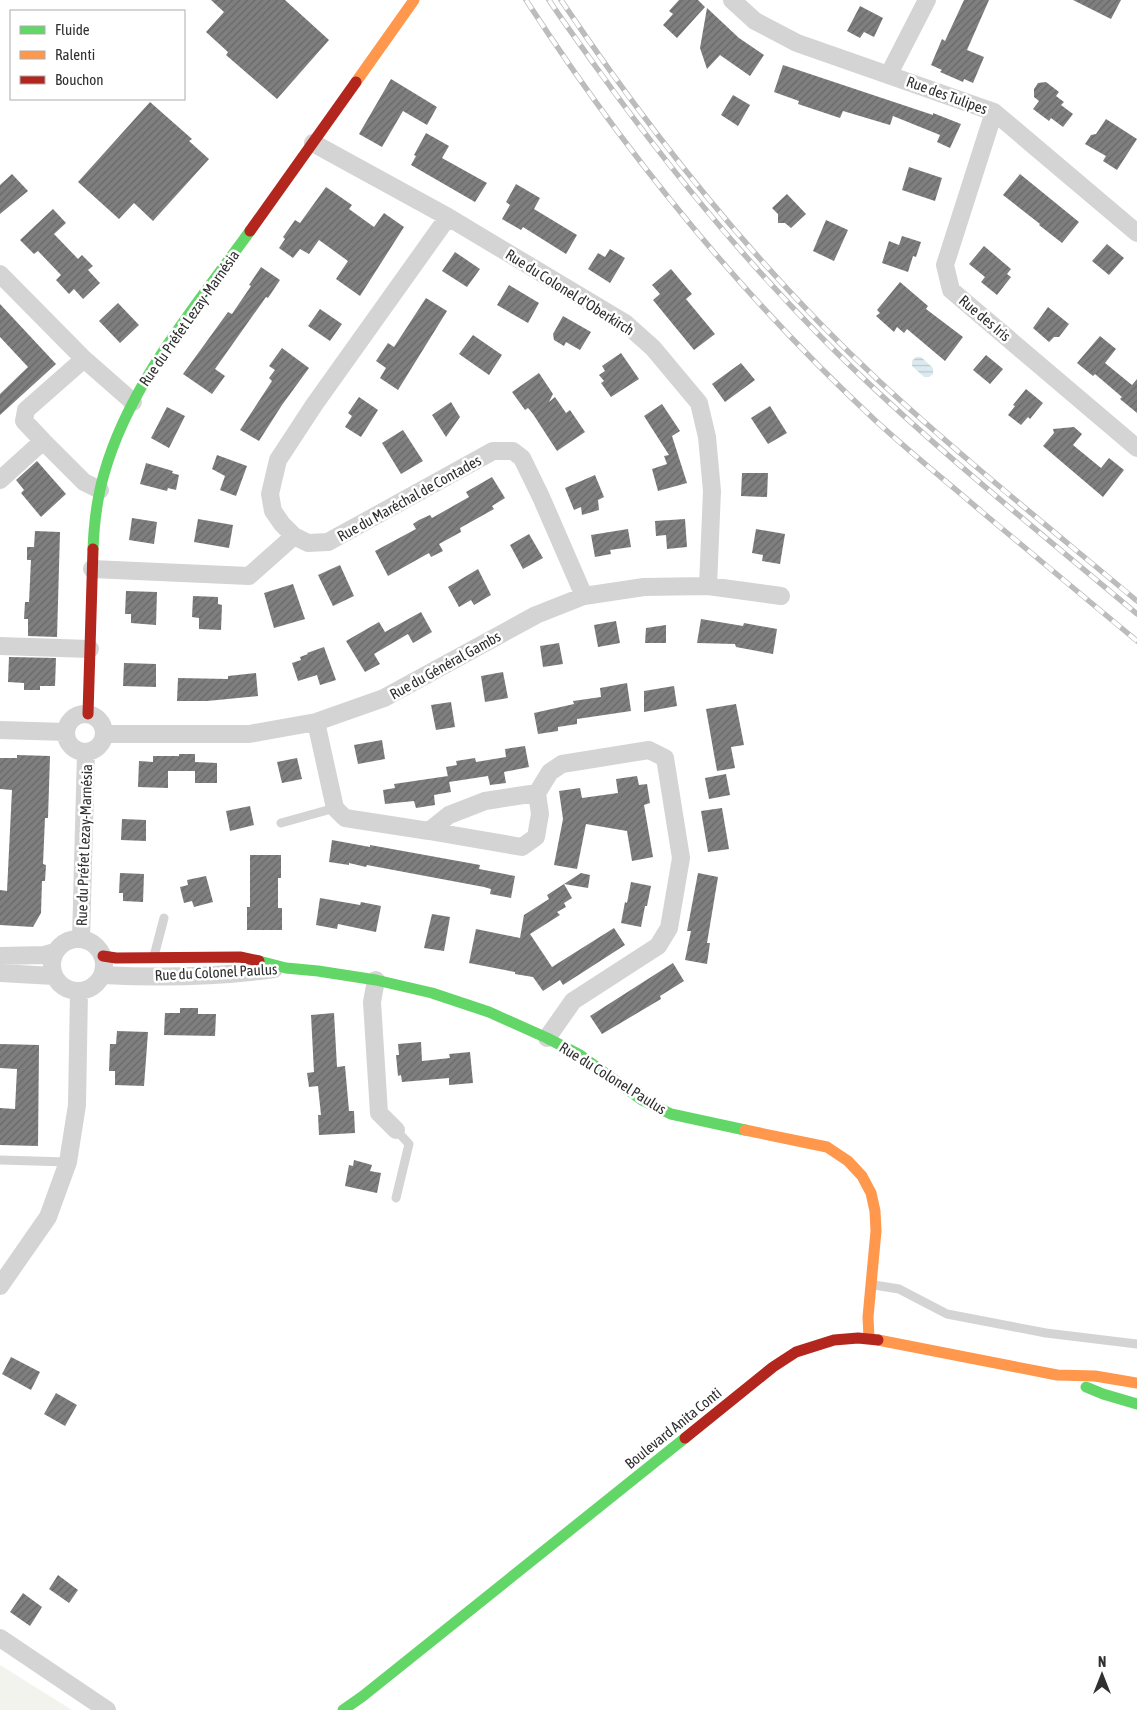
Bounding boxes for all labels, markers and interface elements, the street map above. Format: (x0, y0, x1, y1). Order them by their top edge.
legend (10, 10, 185, 100)
text: Fluide (55, 21, 90, 38)
text: Ralenti (55, 46, 95, 63)
text: Bouchon (55, 71, 104, 88)
street label: Rue des Tulipes (904, 73, 990, 117)
street label: Rue du Colonel d'Oberkirch (503, 245, 637, 339)
street label: Rue du Préfet Lezay-Marnésia (136, 247, 242, 389)
street label: Rue des Iris (956, 292, 1014, 344)
street label: Rue du Maréchal de Contades (334, 451, 484, 545)
street label: Rue du Général Gambs (387, 627, 503, 703)
street label: Rue du Préfet Lezay-Marnésia (73, 764, 95, 926)
street label: Rue du Colonel Paulus (154, 960, 278, 984)
street label: Rue du Colonel Paulus (557, 1038, 669, 1118)
street label: Boulevard Anita Conti (622, 1384, 724, 1472)
north arrow (1077, 1650, 1127, 1700)
text: N (1098, 1654, 1106, 1670)

